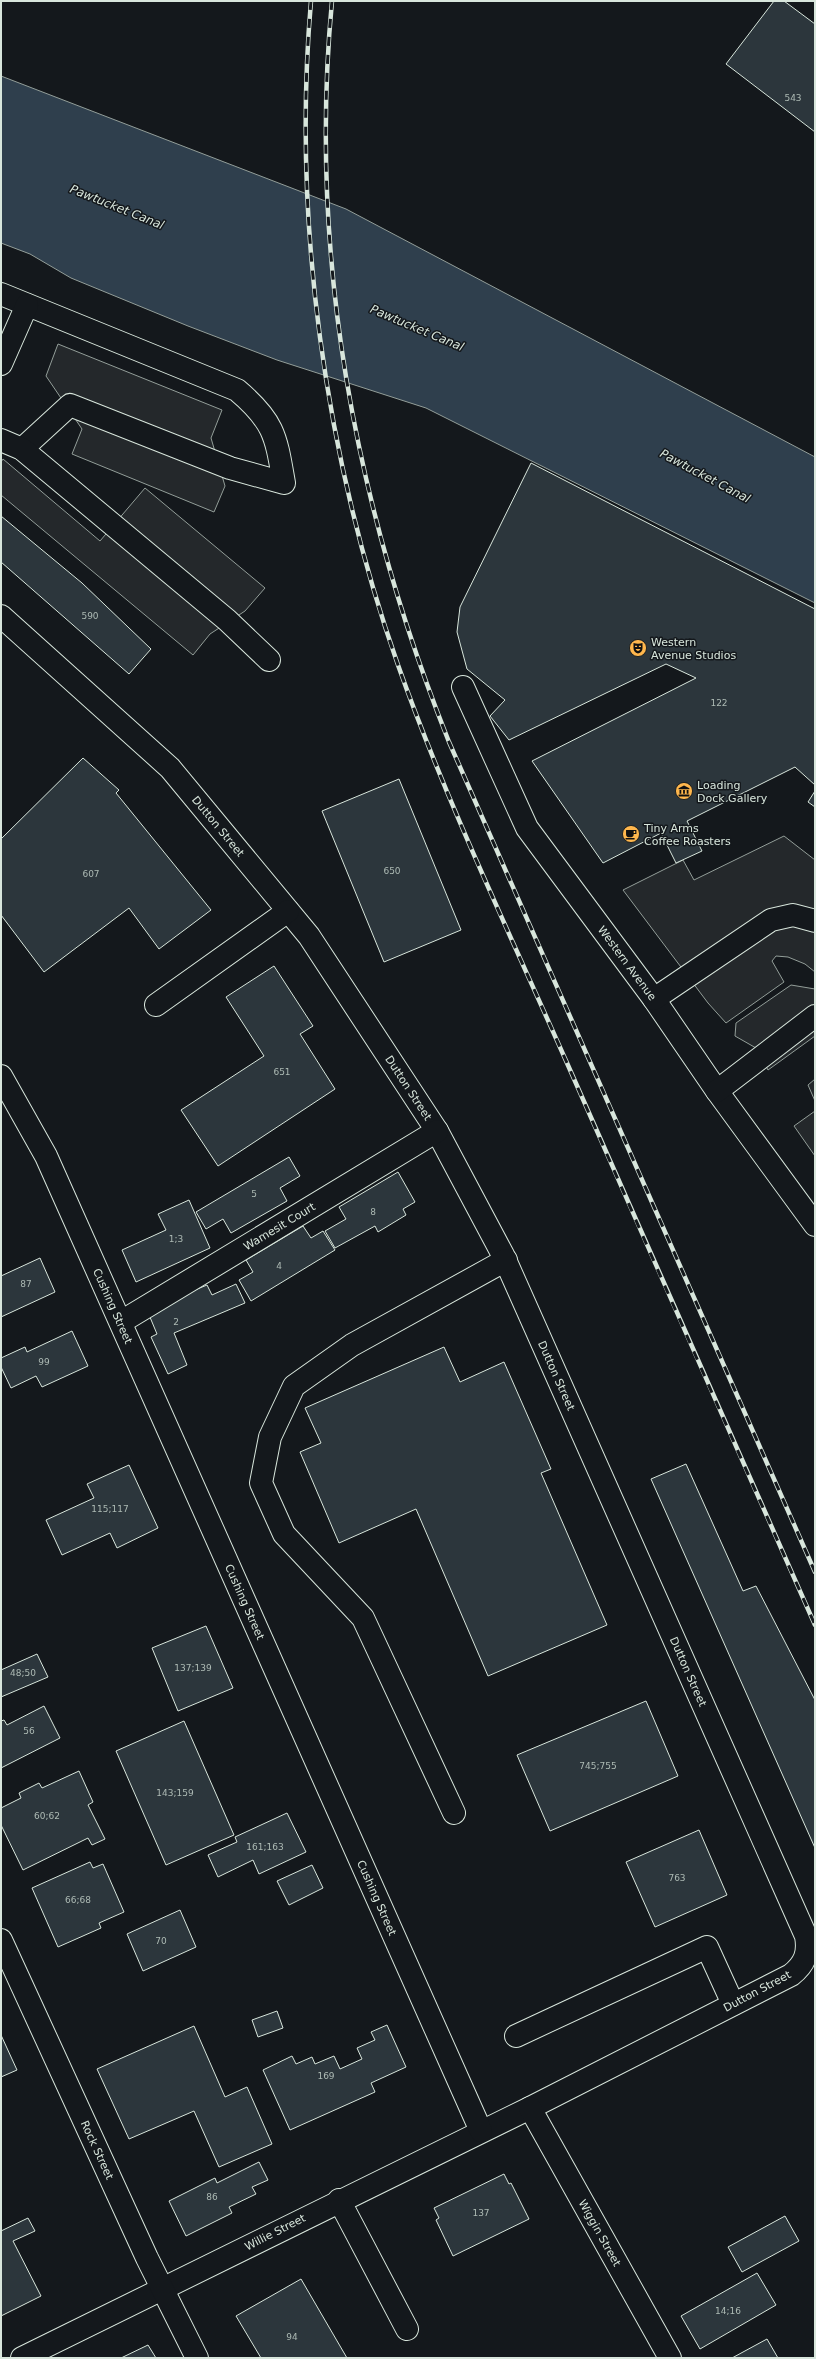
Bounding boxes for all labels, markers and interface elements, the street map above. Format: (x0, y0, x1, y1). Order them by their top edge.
house number: 543 (784, 93, 802, 103)
water label: Pawtucket Canal (68, 182, 167, 233)
water label: Pawtucket Canal (368, 302, 466, 354)
water label: Pawtucket Canal (657, 446, 753, 506)
house number: 590 (81, 611, 99, 621)
place label: Western Avenue Studios (651, 636, 736, 662)
theatre icon: Western Avenue Studios (628, 638, 648, 658)
house number: 122 (710, 698, 728, 708)
place label: Loading Dock Gallery (697, 779, 768, 805)
museum icon: Loading Dock Gallery (674, 781, 694, 801)
street label: Dutton Street (189, 794, 247, 860)
place label: Tiny Arms Coffee Roasters (643, 822, 731, 848)
cafe icon: Tiny Arms Coffee Roasters (621, 824, 641, 844)
house number: 650 (383, 866, 401, 876)
house number: 607 (82, 869, 100, 879)
street label: Western Avenue (595, 923, 659, 1003)
street label: Dutton Street (382, 1053, 435, 1124)
house number: 651 (273, 1067, 291, 1077)
house number: 5 (251, 1189, 257, 1199)
street label: Wamesit Court (241, 1200, 318, 1253)
house number: 8 (370, 1207, 376, 1217)
house number: 1;3 (169, 1234, 183, 1244)
house number: 4 (276, 1261, 282, 1271)
street label: Cushing Street (90, 1266, 135, 1347)
house number: 87 (20, 1279, 32, 1289)
house number: 2 (173, 1317, 179, 1327)
street label: Dutton Street (535, 1339, 578, 1413)
house number: 99 (38, 1357, 50, 1367)
house number: 115;117 (91, 1504, 129, 1514)
street label: Cushing Street (222, 1562, 267, 1642)
street label: Dutton Street (667, 1635, 709, 1709)
house number: 137;139 (174, 1663, 212, 1673)
house number: 48;50 (10, 1668, 36, 1678)
house number: 56 (23, 1726, 35, 1736)
house number: 745;755 (579, 1761, 617, 1771)
house number: 143;159 (156, 1788, 194, 1798)
house number: 60;62 (34, 1811, 60, 1821)
house number: 161;163 (246, 1842, 284, 1852)
street label: Cushing Street (354, 1858, 399, 1938)
house number: 763 (668, 1873, 686, 1883)
house number: 66;68 (65, 1895, 91, 1905)
house number: 70 (155, 1936, 167, 1946)
street label: Dutton Street (721, 1968, 794, 2015)
house number: 169 (317, 2071, 335, 2081)
street label: Rock Street (78, 2119, 116, 2182)
house number: 86 (206, 2192, 218, 2202)
street label: Wiggin Street (576, 2197, 624, 2269)
house number: 137 (472, 2208, 490, 2218)
street label: Willie Street (243, 2211, 308, 2253)
house number: 14;16 (715, 2306, 741, 2316)
house number: 94 (286, 2332, 298, 2342)

